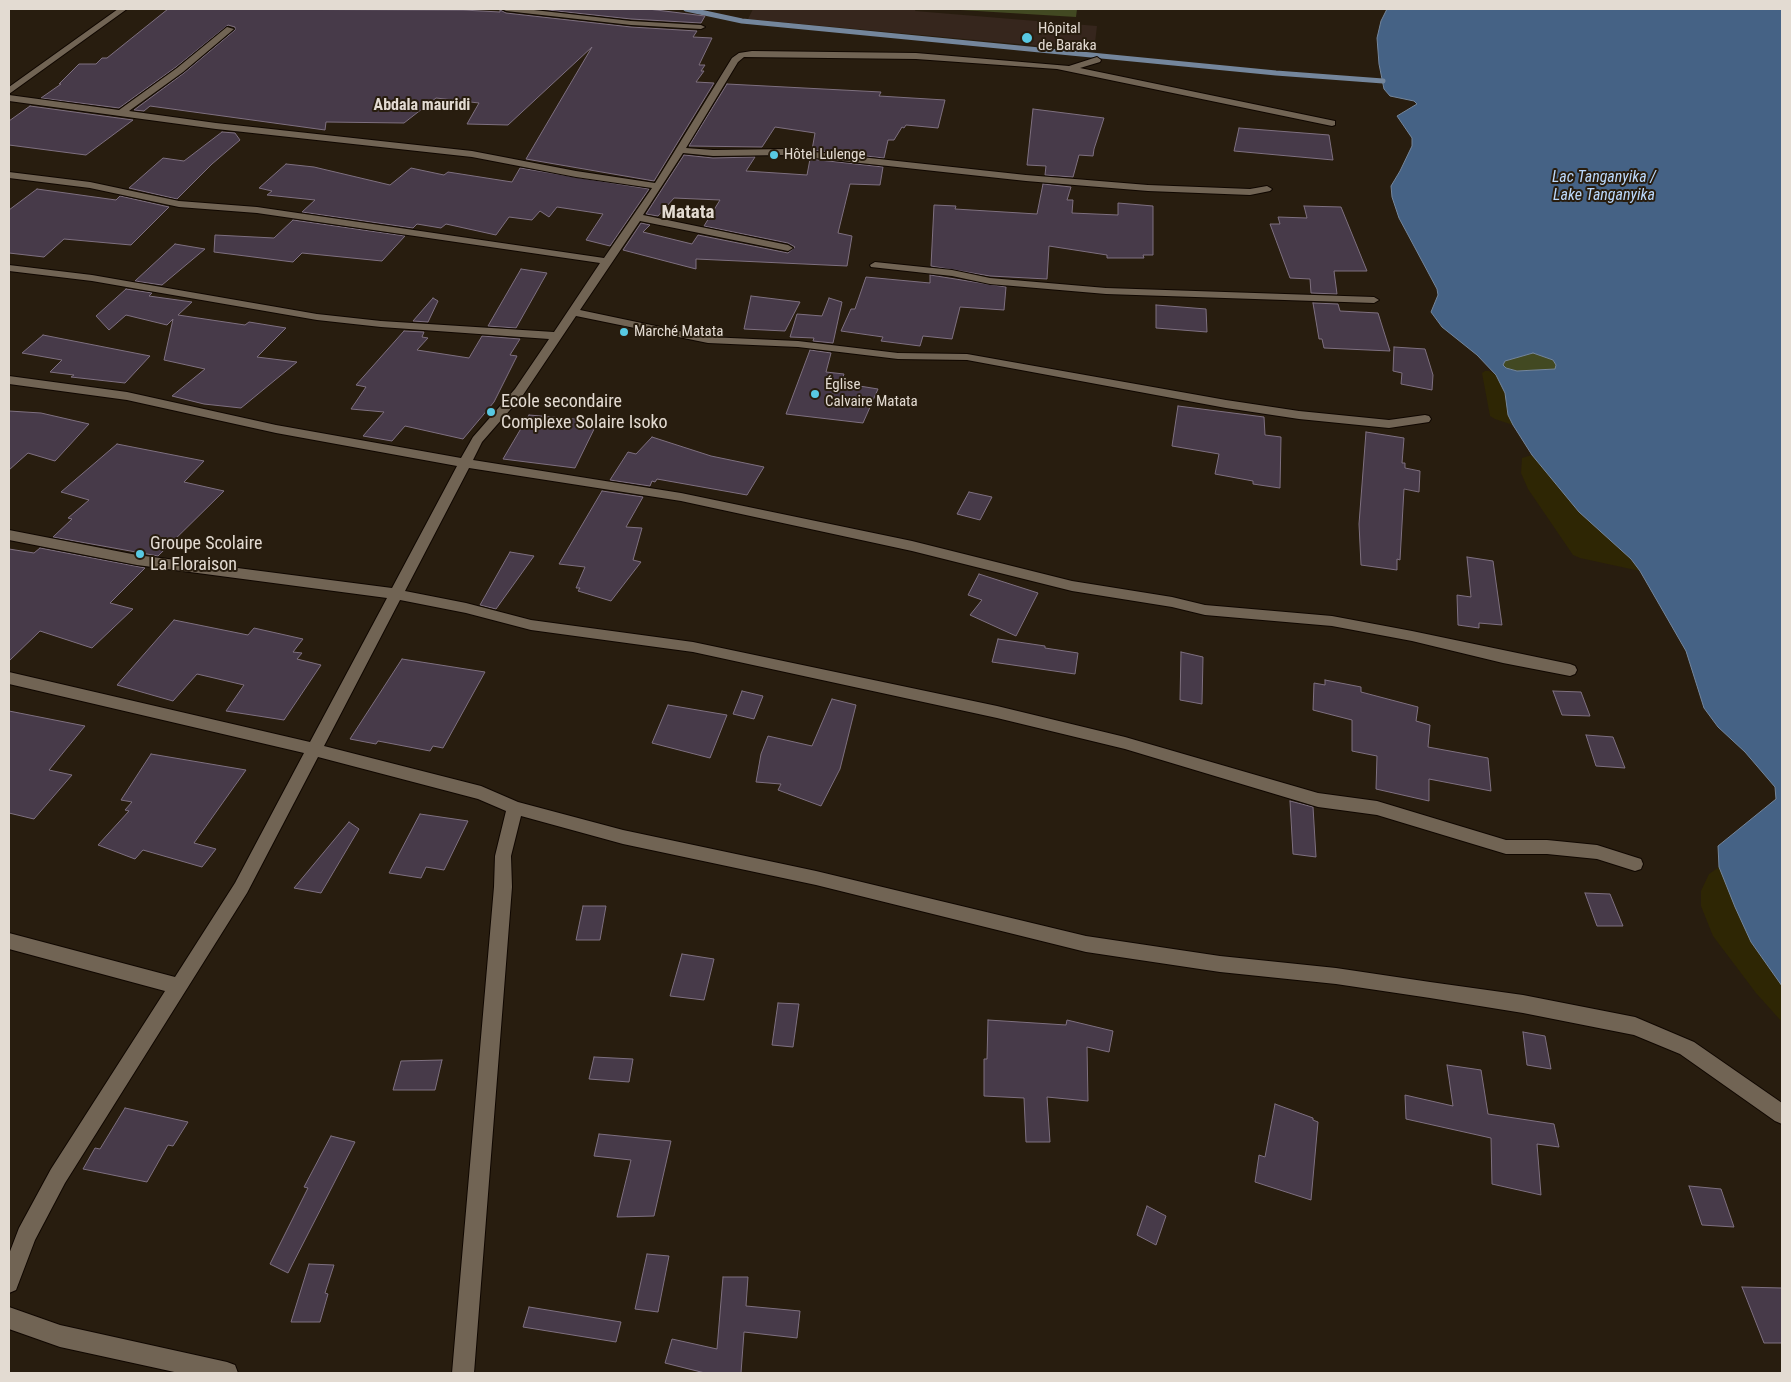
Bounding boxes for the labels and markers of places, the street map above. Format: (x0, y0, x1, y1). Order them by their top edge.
place label: Hôpital de Baraka (1038, 20, 1097, 55)
marker: Hôpital de Baraka (1020, 31, 1034, 45)
place label: Hôtel Lulenge (784, 146, 865, 164)
marker: Hôtel Lulenge (768, 149, 780, 161)
place label: Marché Matata (634, 323, 723, 341)
marker: Marché Matata (618, 326, 630, 338)
place label: Église Calvaire Matata (825, 376, 918, 411)
marker: Église Calvaire Matata (809, 388, 821, 400)
place label: Ecole secondaire Complexe Solaire Isoko (501, 391, 668, 434)
marker: Ecole secondaire Complexe Solaire Isoko (485, 406, 497, 418)
place label: Groupe Scolaire La Floraison (150, 533, 262, 576)
marker: Groupe Scolaire La Floraison (134, 548, 146, 560)

